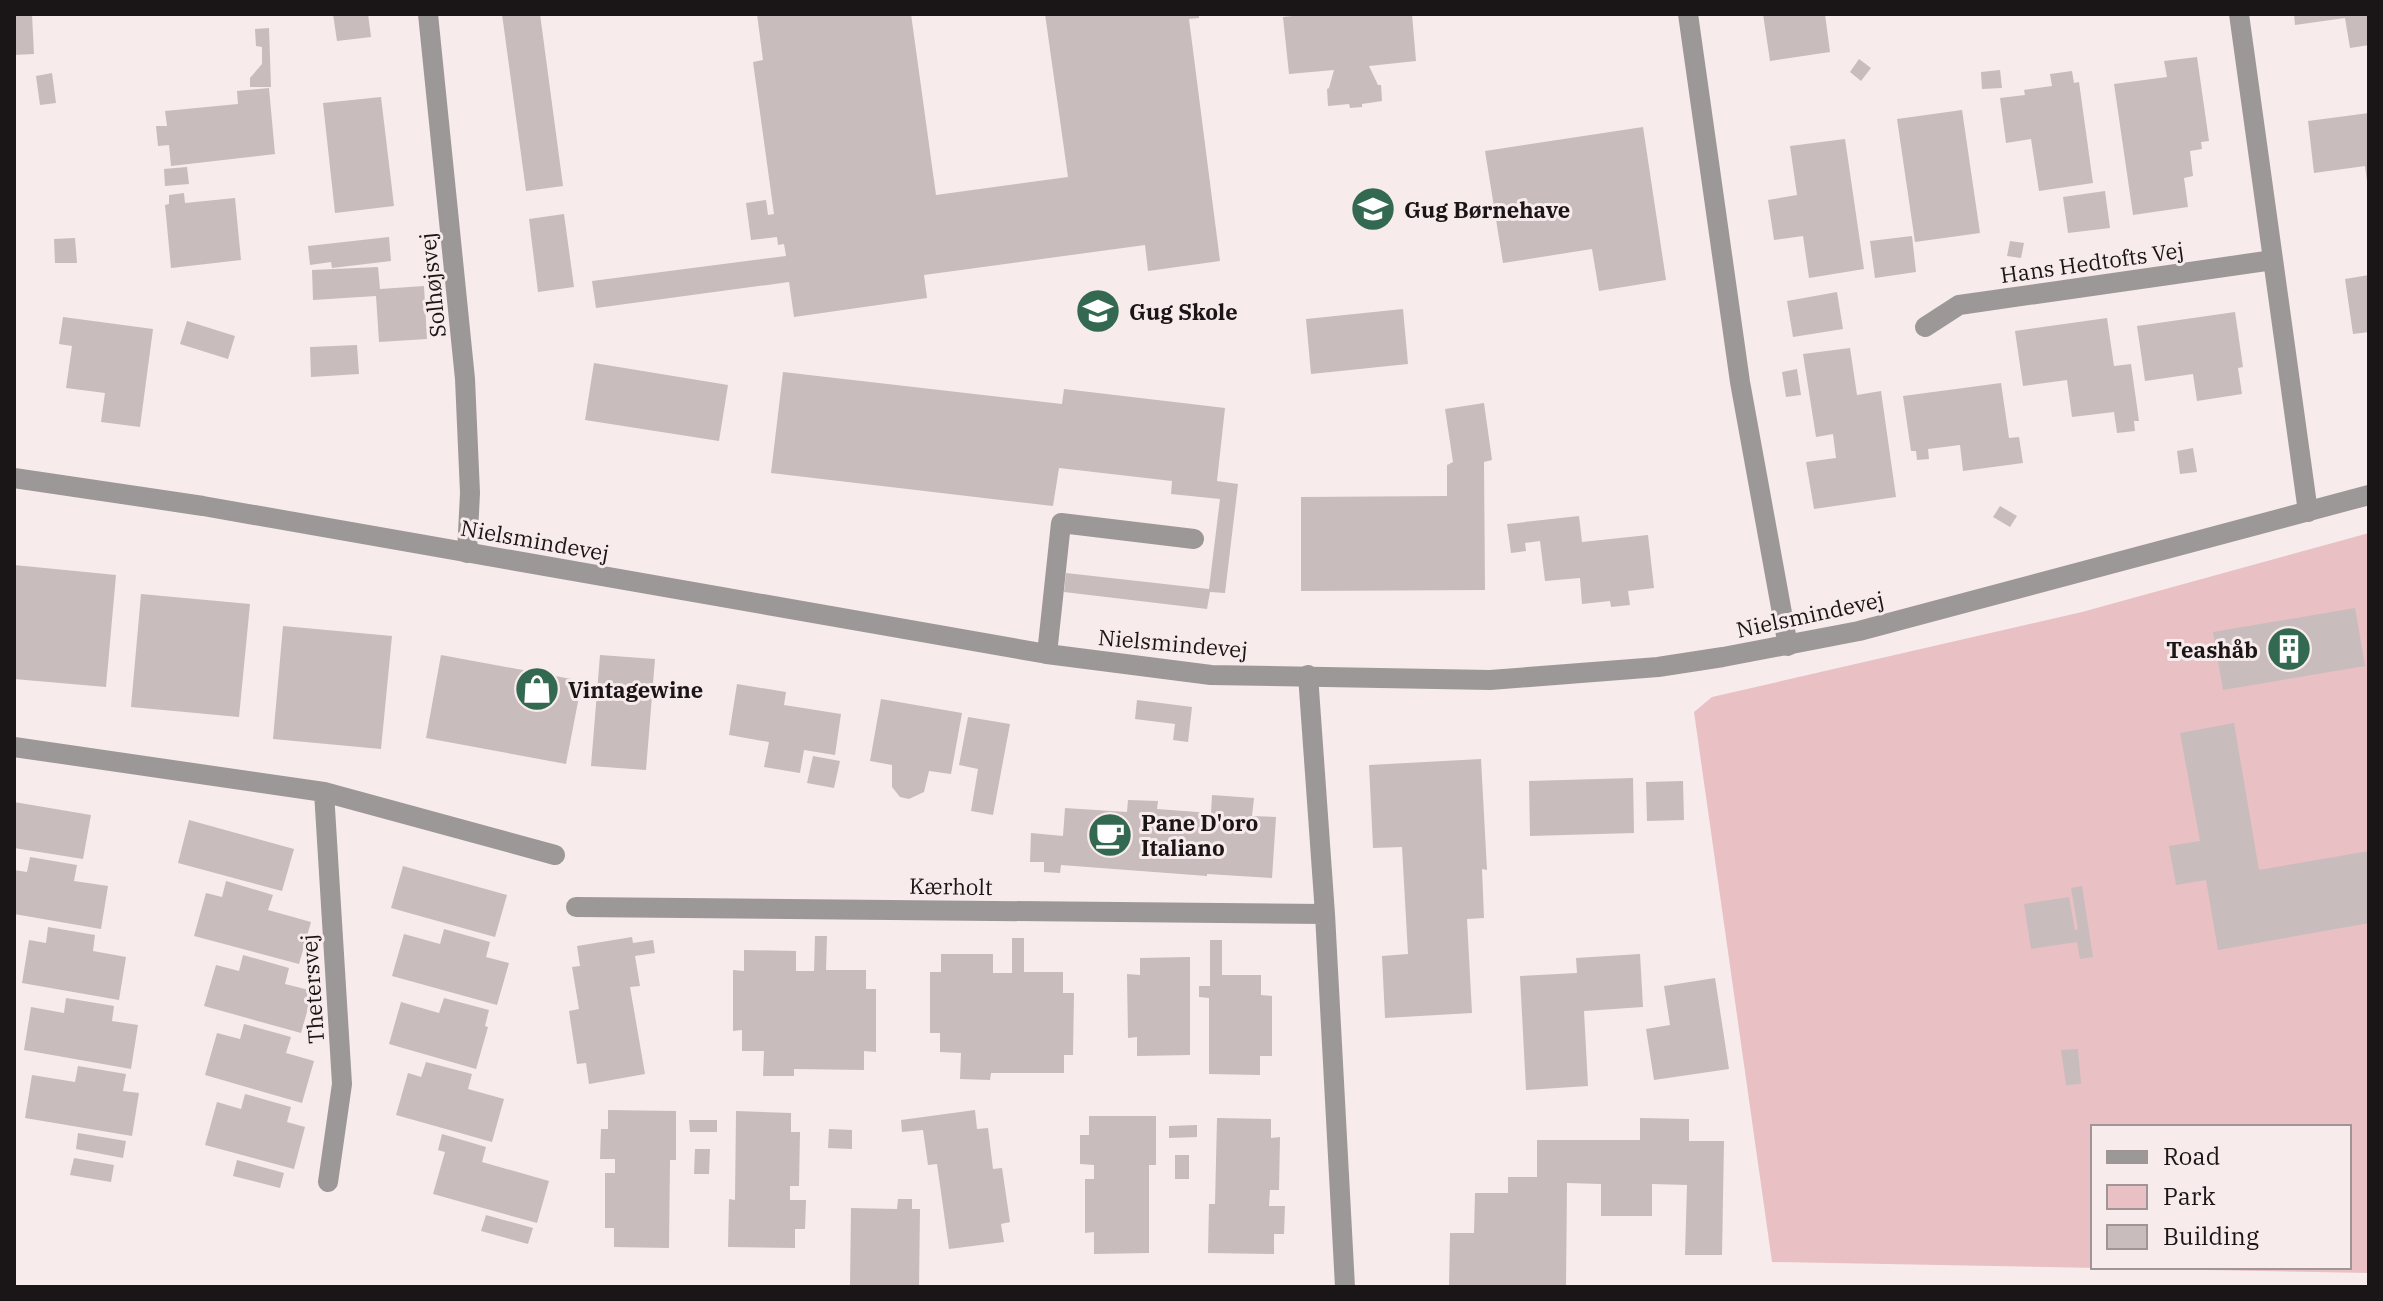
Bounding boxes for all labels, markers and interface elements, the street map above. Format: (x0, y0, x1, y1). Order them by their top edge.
school or university icon: Gug Børnehave (1349, 185, 1397, 233)
place label: Gug Børnehave (1404, 195, 1570, 224)
street label: Solhøjsvej (412, 231, 452, 339)
street label: Hans Hedtofts Vej (1998, 235, 2186, 289)
school or university icon: Gug Skole (1074, 287, 1122, 335)
place label: Gug Skole (1129, 297, 1238, 326)
street label: Nielsmindevej (458, 513, 612, 567)
street label: Nielsmindevej (1733, 584, 1887, 644)
street label: Nielsmindevej (1097, 622, 1249, 664)
building icon: Teashåb (2265, 625, 2313, 673)
place label: Teashåb (2166, 635, 2258, 664)
shop icon: Vintagewine (513, 665, 561, 713)
place label: Vintagewine (568, 675, 703, 704)
place label: Pane D'oro Italiano (1141, 808, 1258, 862)
cafe icon: Pane D'oro Italiano (1086, 811, 1134, 859)
street label: Kærholt (909, 871, 993, 901)
street label: Thetersvej (294, 933, 330, 1045)
legend (2091, 1125, 2351, 1269)
text: Road (2163, 1140, 2220, 1172)
text: Park (2163, 1180, 2215, 1212)
text: Building (2163, 1220, 2259, 1252)

